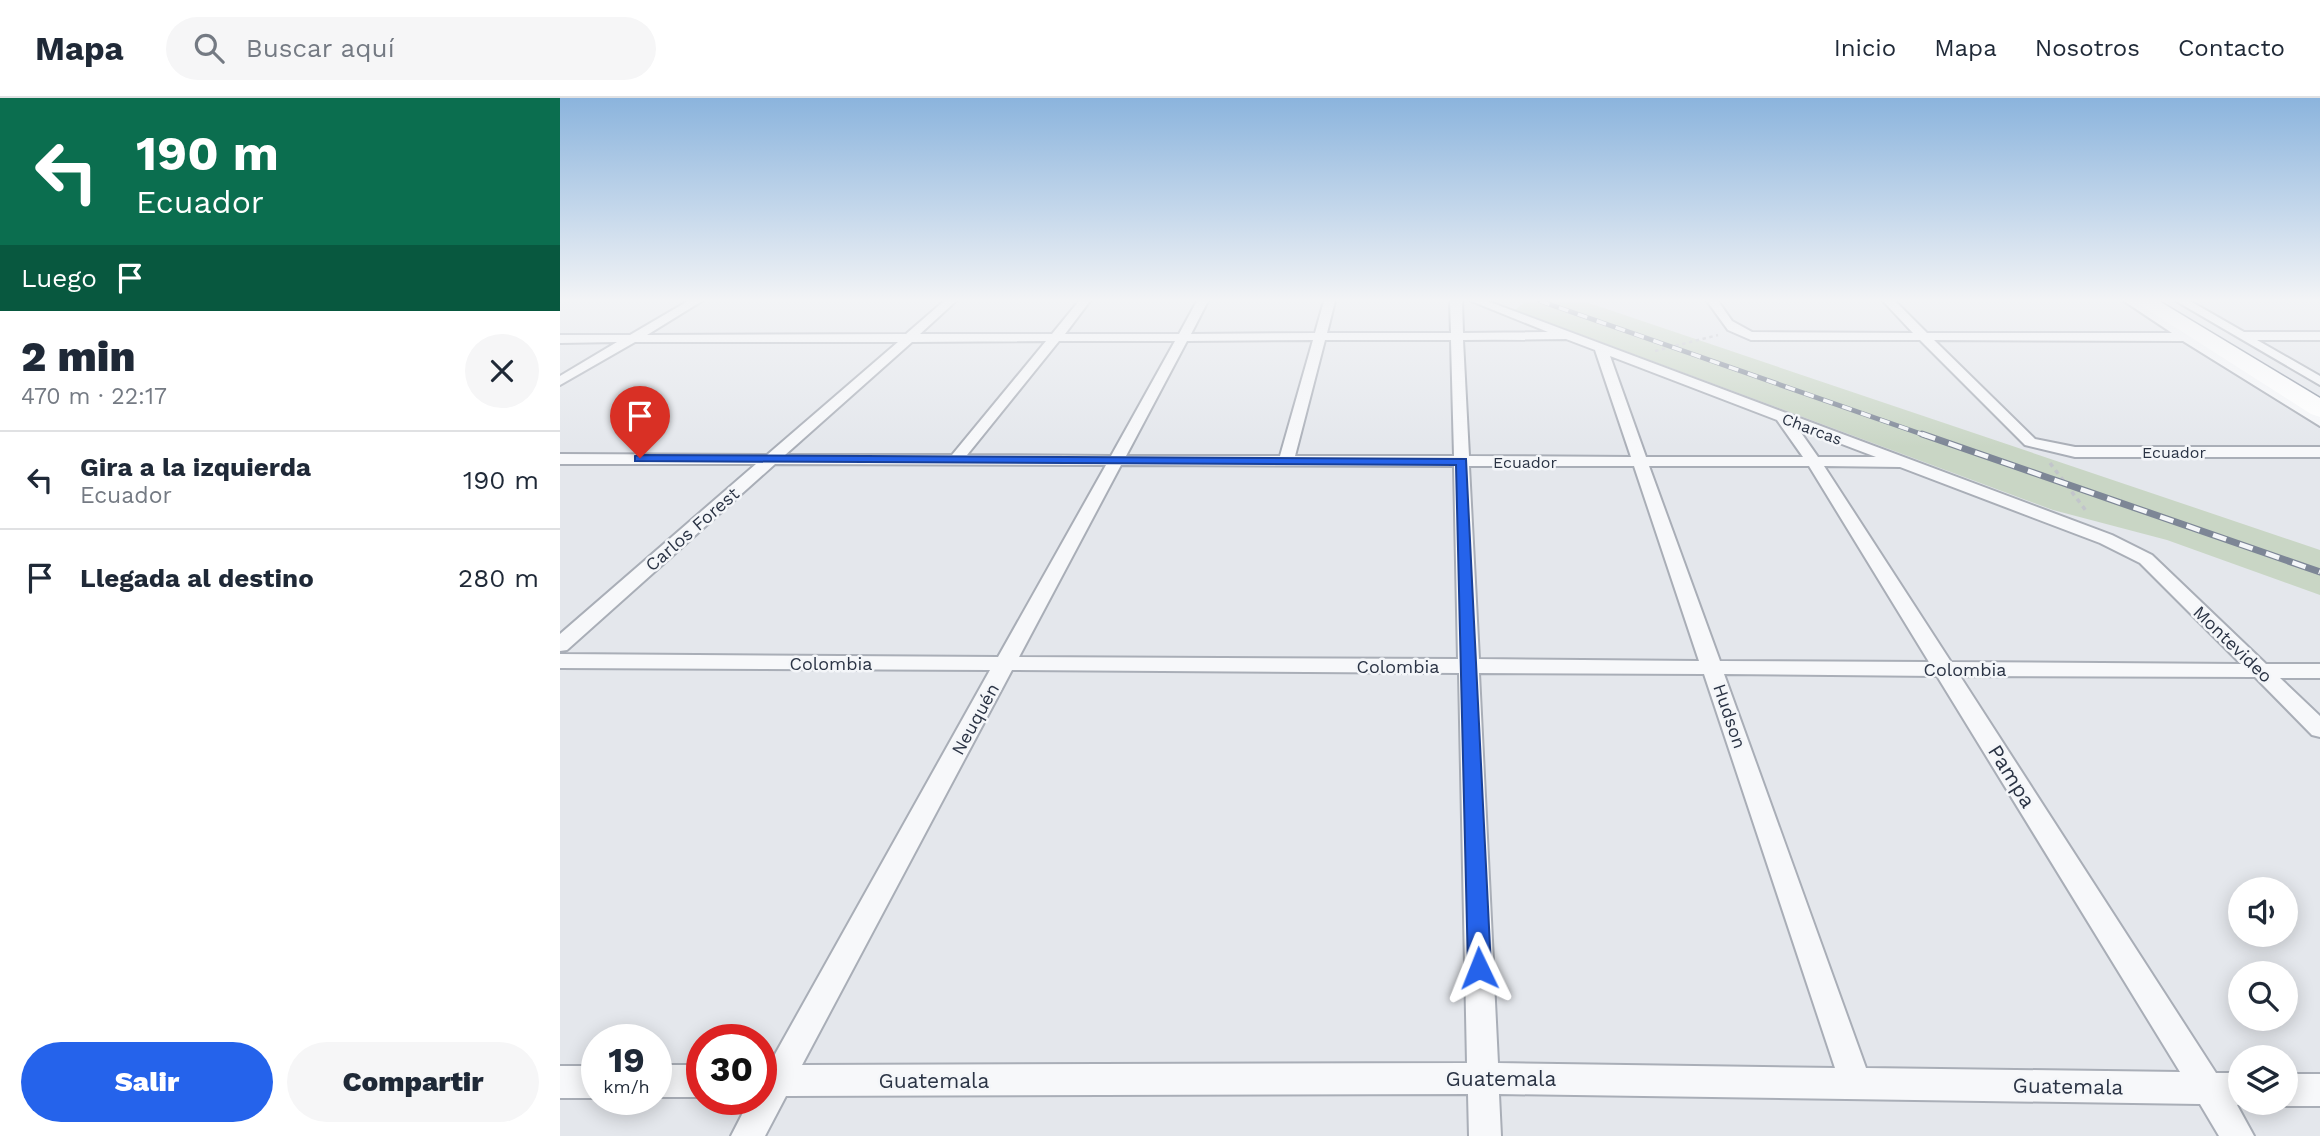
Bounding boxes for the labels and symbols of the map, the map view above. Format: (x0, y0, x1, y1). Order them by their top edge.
pin (610, 386, 670, 458)
street label: Charcas (1779, 409, 1845, 449)
street label: Ecuador (2142, 443, 2206, 462)
street label: Ecuador (1493, 453, 1557, 472)
street label: Carlos Forest (641, 482, 743, 575)
street label: Montevideo (2189, 601, 2277, 687)
street label: Colombia (790, 653, 872, 674)
street label: Colombia (1357, 656, 1439, 677)
street label: Colombia (1924, 659, 2006, 680)
street label: Neuquén (947, 680, 1003, 758)
street label: Hudson (1709, 681, 1751, 751)
street label: Pampa (1983, 740, 2041, 812)
position arrow (1442, 931, 1516, 1005)
speed limit sign: 30 (686, 1024, 777, 1115)
street label: Guatemala (1446, 1066, 1556, 1091)
street label: Guatemala (879, 1068, 989, 1093)
street label: Guatemala (2012, 1073, 2124, 1099)

